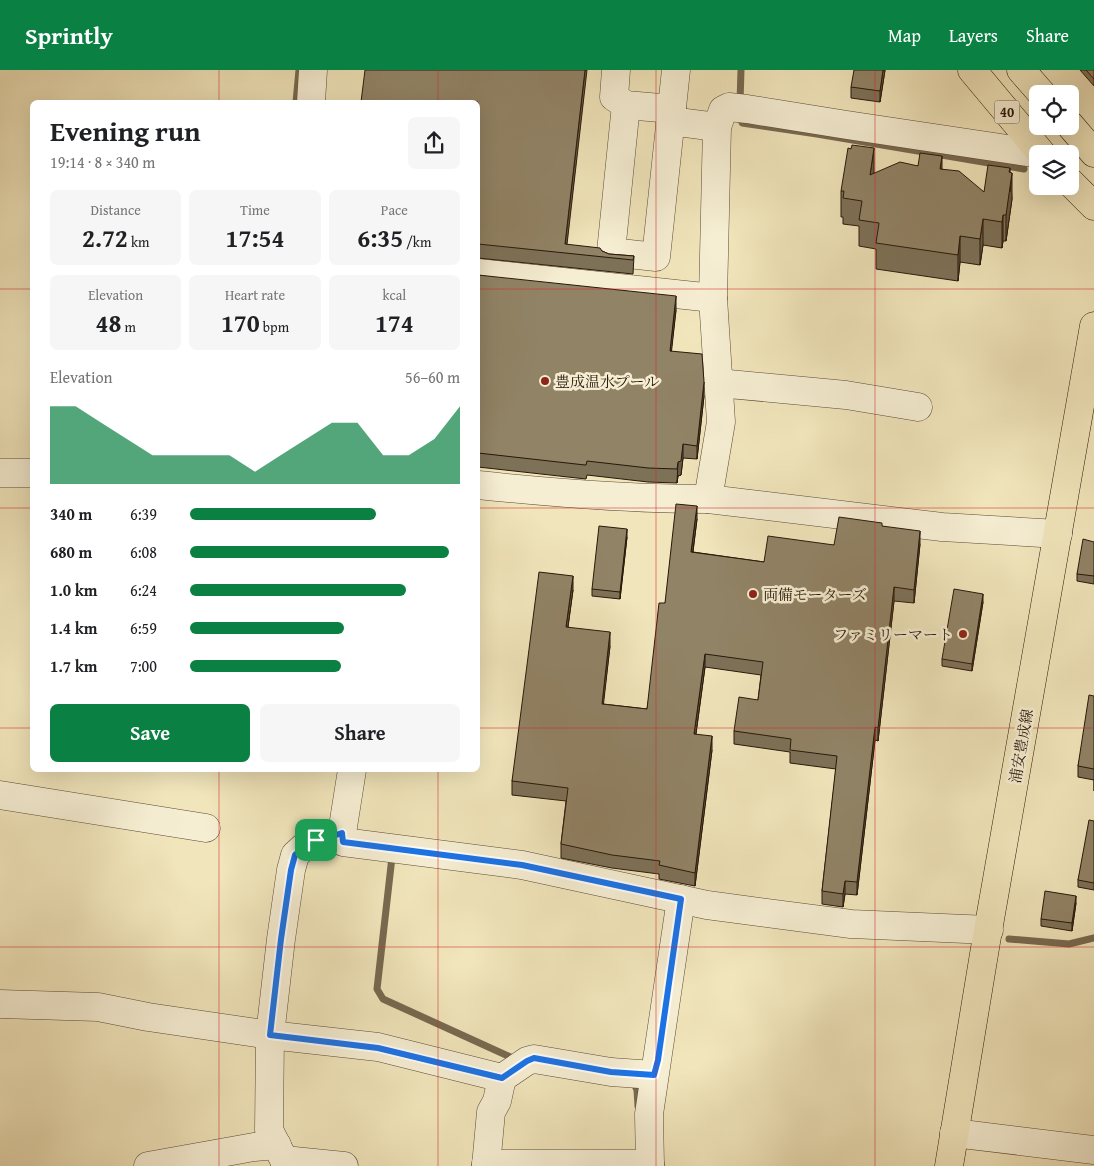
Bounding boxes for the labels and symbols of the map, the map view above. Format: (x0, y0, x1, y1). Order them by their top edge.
road number: 40 (994, 101, 1020, 124)
place label: 豊成温水プール (555, 371, 659, 392)
marker: 豊成温水プール (539, 375, 551, 387)
place label: 両備モーターズ (763, 584, 867, 605)
marker: 両備モーターズ (747, 588, 759, 600)
place label: ファミリーマート (833, 624, 953, 645)
marker: ファミリーマート (957, 628, 969, 640)
street label: 浦安豊成線 (1004, 707, 1038, 785)
pin (295, 819, 337, 861)

